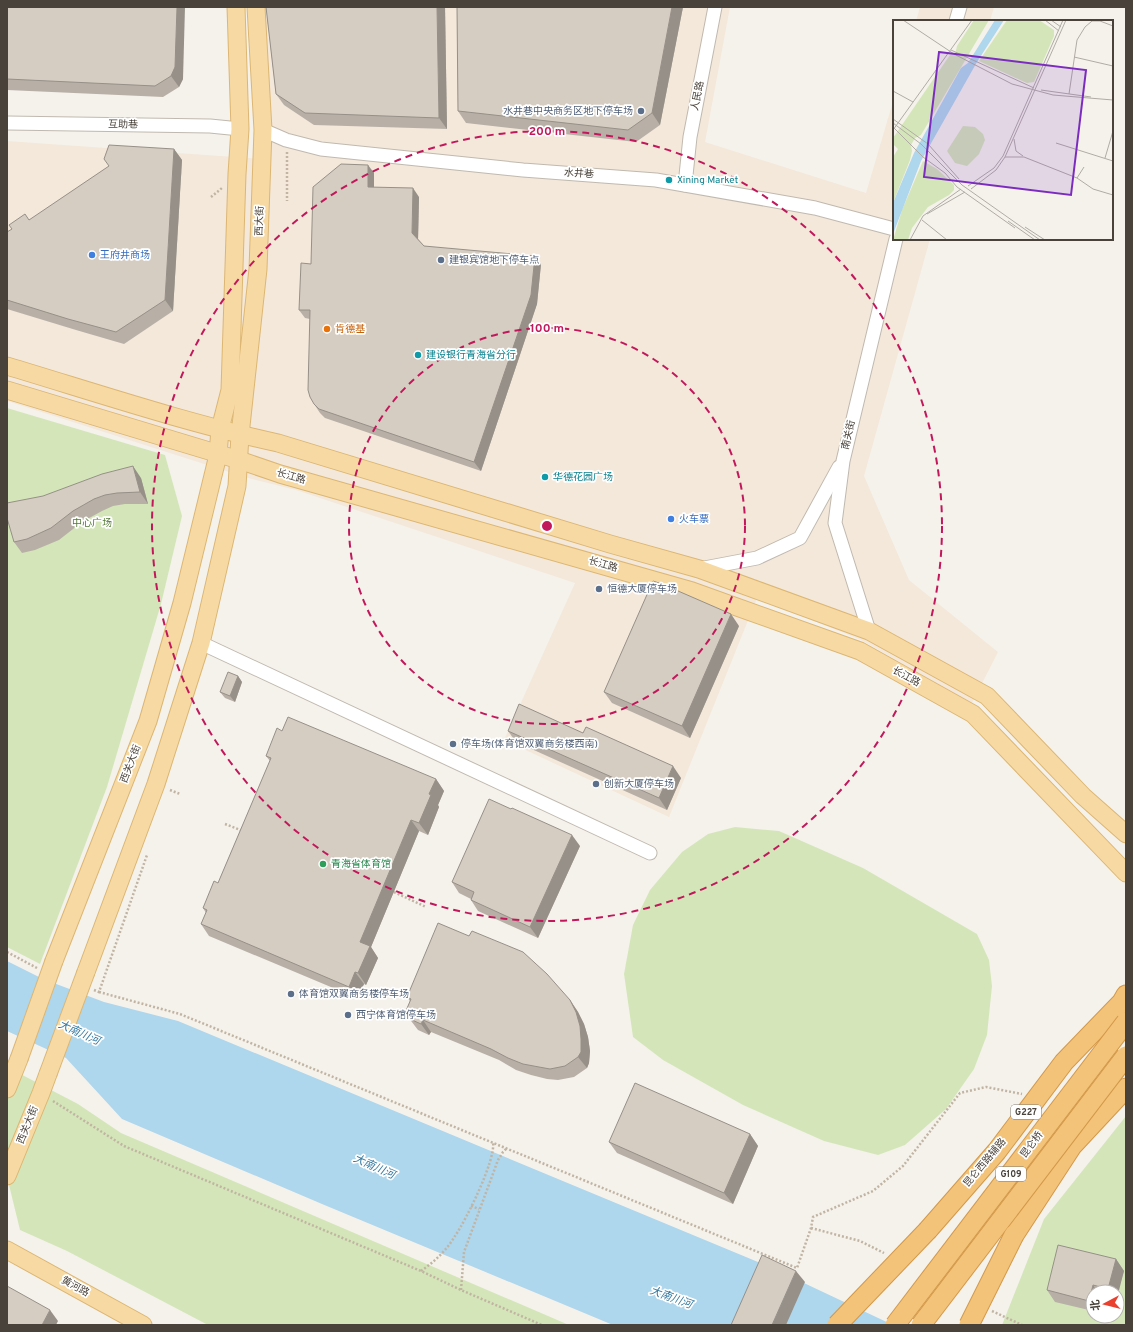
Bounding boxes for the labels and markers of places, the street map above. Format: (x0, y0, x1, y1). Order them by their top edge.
place label: 水井巷中央商务区地下停车场 (503, 105, 633, 118)
marker: 水井巷中央商务区地下停车场 (636, 106, 646, 116)
place label: Xining Market (677, 174, 739, 187)
marker: Xining Market (664, 175, 674, 185)
place label: 王府井商场 (100, 249, 150, 262)
marker: 王府井商场 (87, 250, 97, 260)
place label: 建银宾馆地下停车点 (449, 254, 539, 267)
marker: 建银宾馆地下停车点 (436, 255, 446, 265)
place label: 肯德基 (335, 323, 365, 336)
marker: 肯德基 (322, 324, 332, 334)
place label: 建设银行青海省分行 (426, 349, 516, 362)
marker: 建设银行青海省分行 (413, 350, 423, 360)
place label: 华德花园广场 (553, 471, 613, 484)
marker: 华德花园广场 (540, 472, 550, 482)
place label: 火车票 (679, 513, 709, 526)
marker: 火车票 (666, 514, 676, 524)
centre of rings (540, 519, 554, 533)
place label: 恒德大厦停车场 (607, 583, 677, 596)
marker: 恒德大厦停车场 (594, 584, 604, 594)
place label: 停车场(体育馆双翼商务楼西南) (461, 738, 598, 751)
marker: 停车场(体育馆双翼商务楼西南) (448, 739, 458, 749)
place label: 创新大厦停车场 (604, 778, 674, 791)
marker: 创新大厦停车场 (591, 779, 601, 789)
place label: 青海省体育馆 (331, 858, 391, 871)
marker: 青海省体育馆 (318, 859, 328, 869)
place label: 体育馆双翼商务楼停车场 (299, 988, 409, 1001)
marker: 体育馆双翼商务楼停车场 (286, 989, 296, 999)
place label: 西宁体育馆停车场 (356, 1009, 436, 1022)
marker: 西宁体育馆停车场 (343, 1010, 353, 1020)

